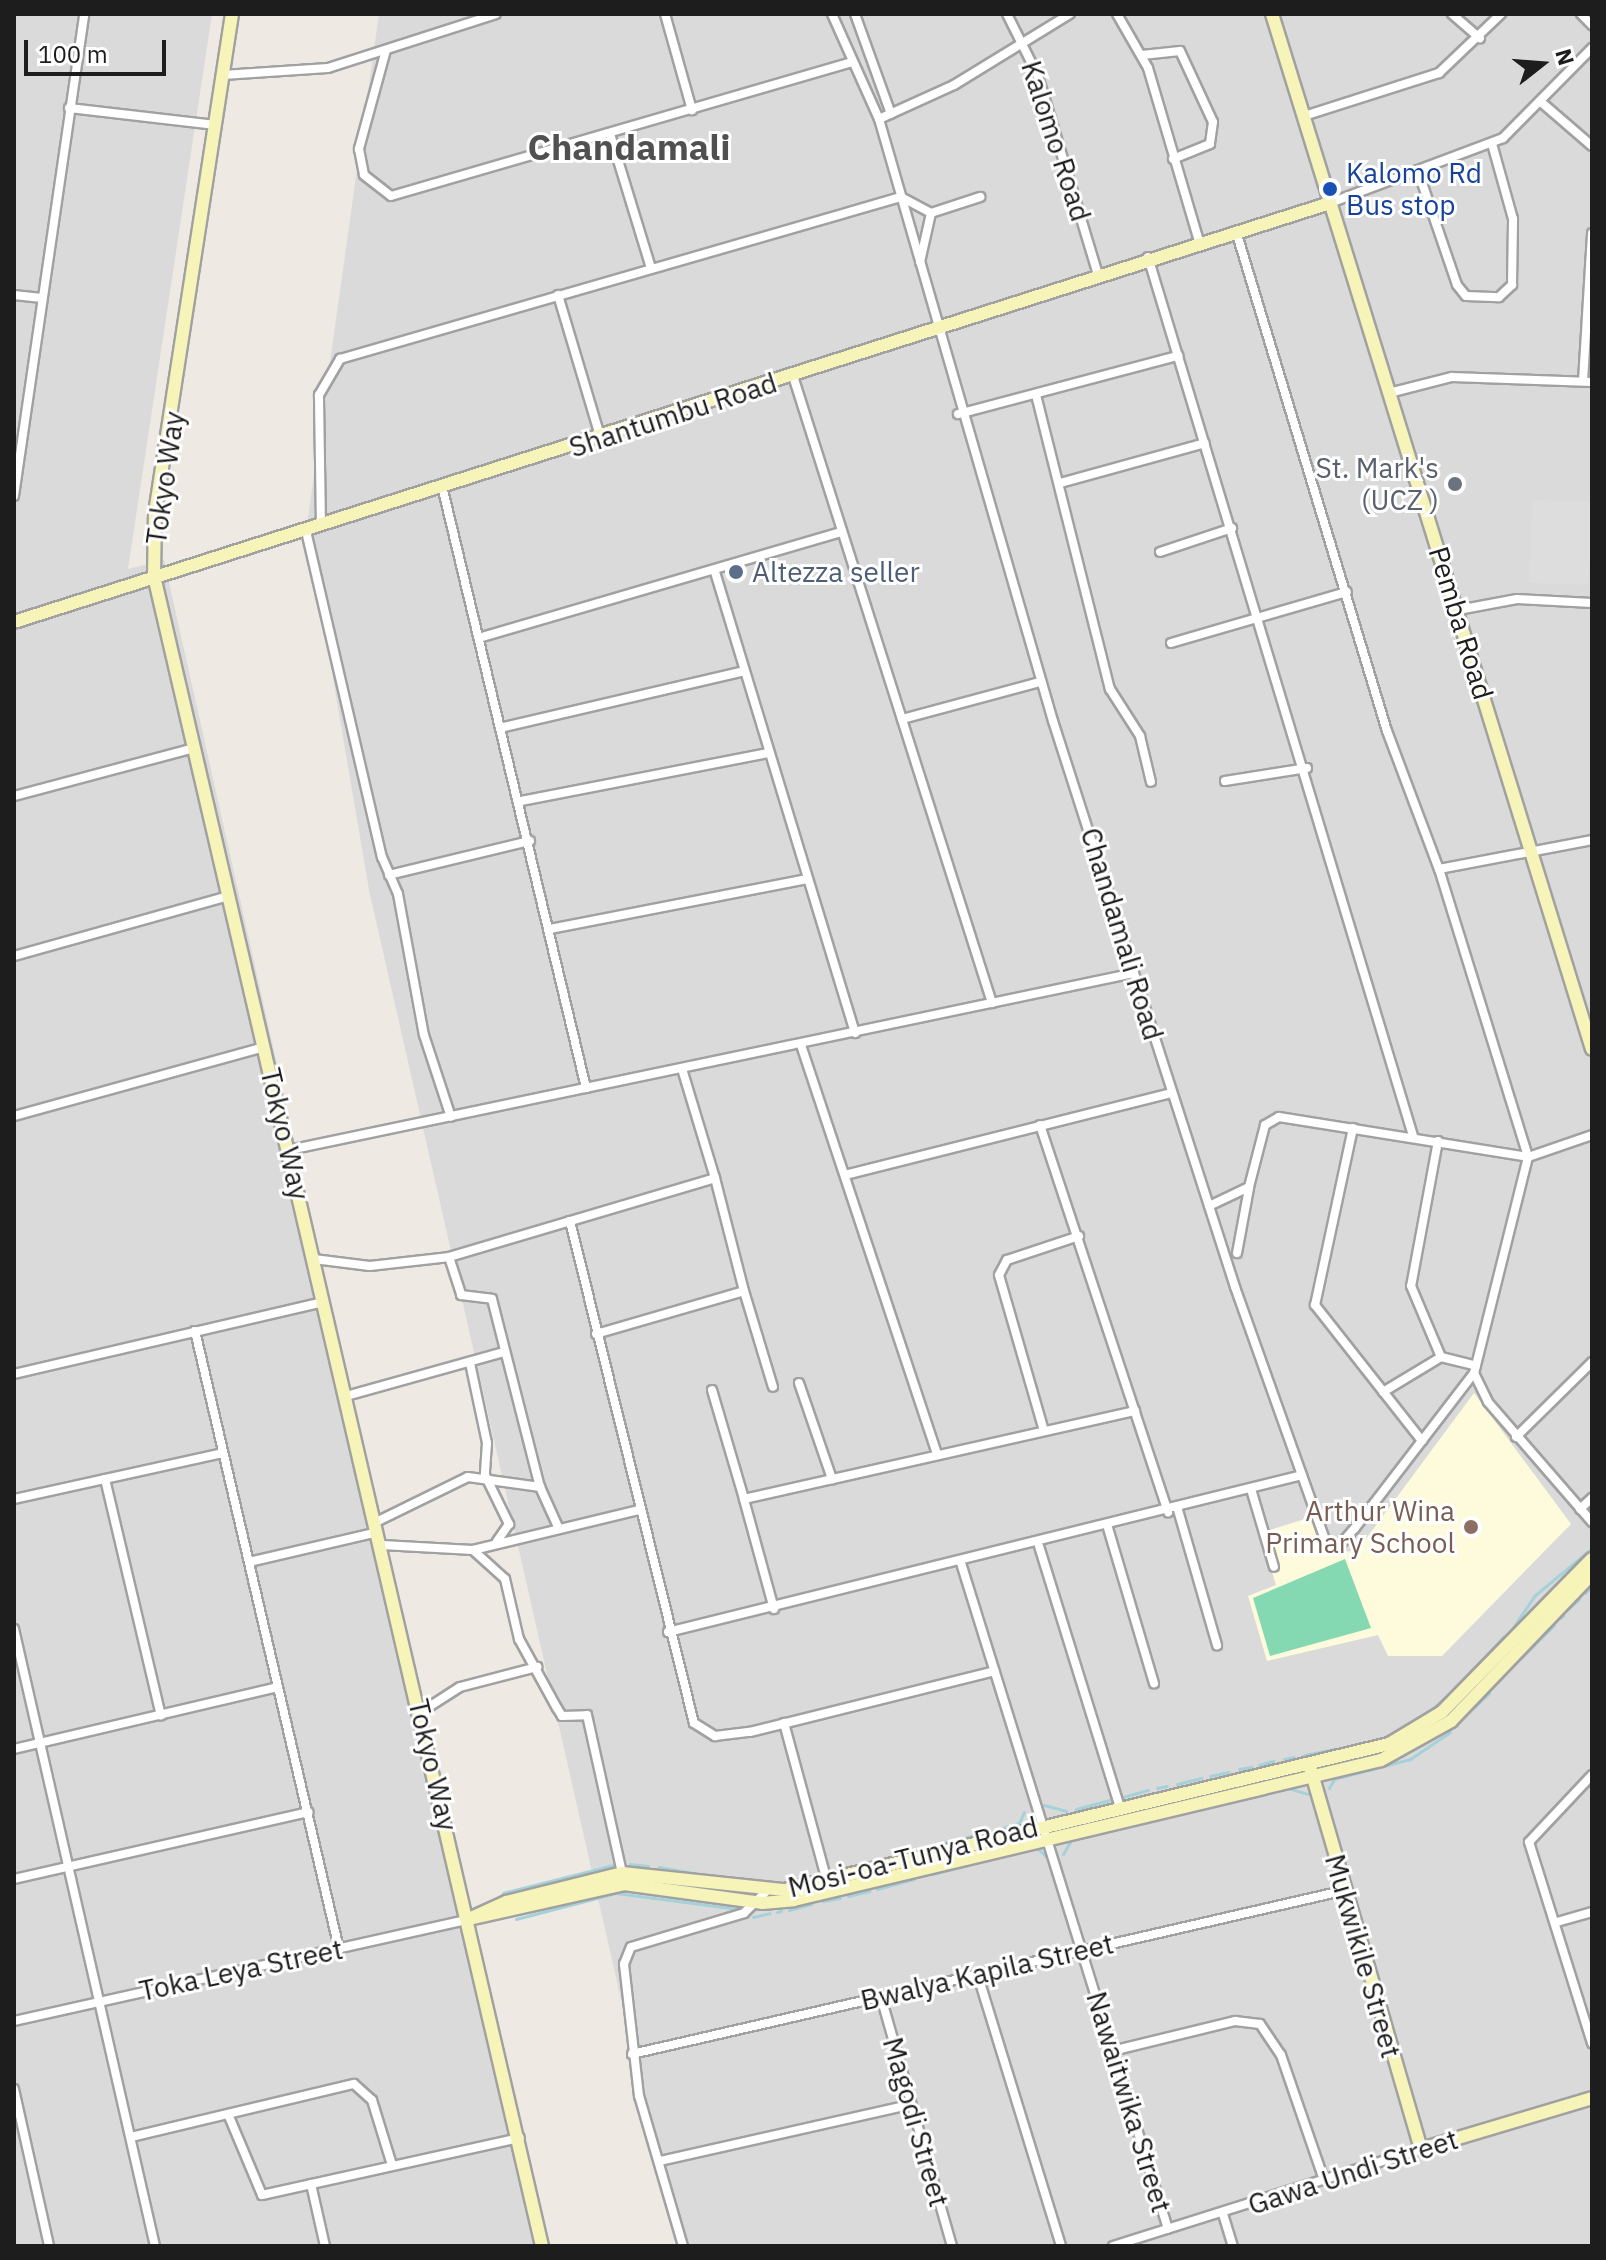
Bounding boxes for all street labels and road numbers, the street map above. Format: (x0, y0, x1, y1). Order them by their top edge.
street label: Kalomo Road (1014, 57, 1098, 225)
street label: Shantumbu Road (565, 366, 781, 464)
street label: Tokyo Way (139, 409, 191, 547)
street label: Pemba Road (1422, 542, 1500, 704)
street label: Chandamali Road (1074, 824, 1170, 1044)
street label: Tokyo Way (254, 1065, 316, 1203)
street label: Tokyo Way (402, 1696, 464, 1834)
street label: Mosi-oa-Tunya Road (785, 1810, 1041, 1904)
street label: Mukwikile Street (1318, 1850, 1408, 2062)
street label: Bwalya Kapila Street (857, 1927, 1117, 2017)
street label: Toka Leya Street (136, 1932, 346, 2008)
street label: Nawaitwika Street (1079, 1988, 1179, 2216)
street label: Magodi Street (876, 2033, 956, 2211)
street label: Gawa Undi Street (1244, 2122, 1462, 2222)

